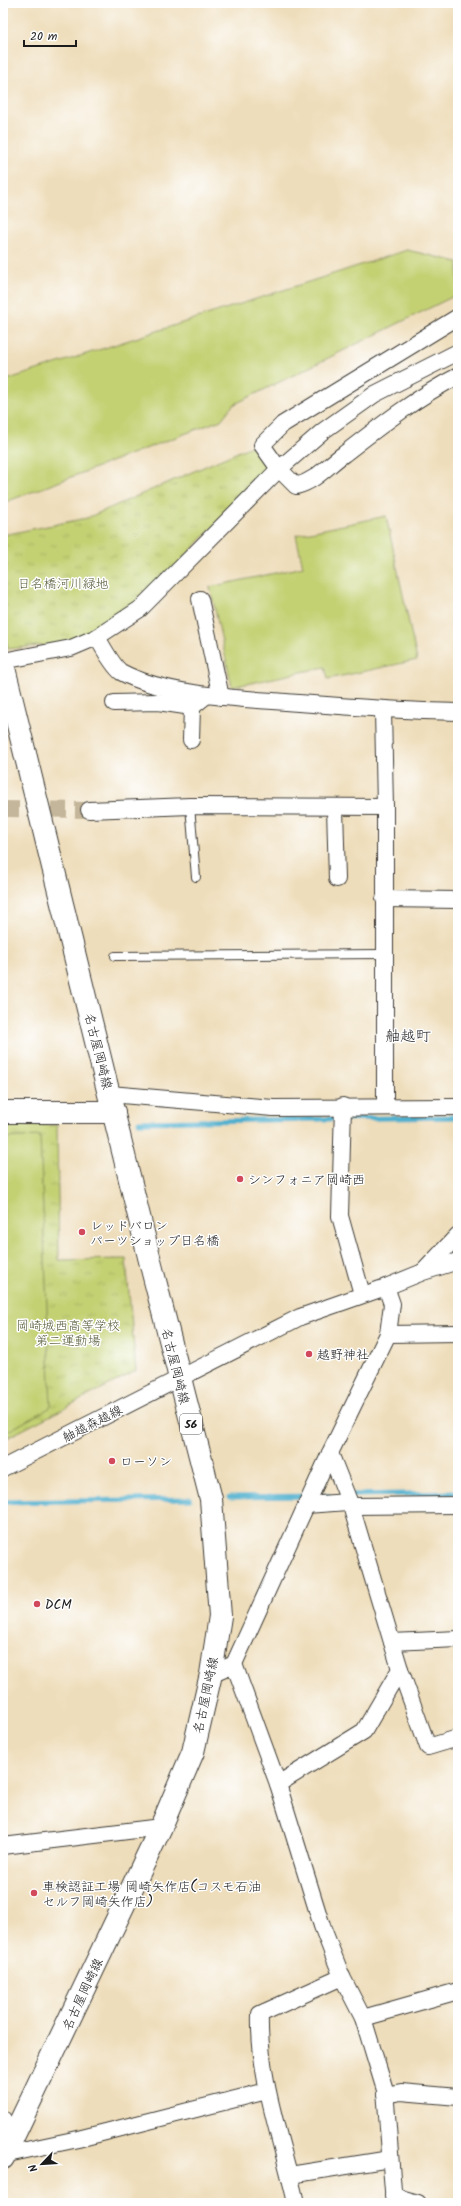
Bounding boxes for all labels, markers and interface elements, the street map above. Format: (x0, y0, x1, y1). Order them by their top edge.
scale bar (24, 22, 76, 48)
text: 20 m (30, 27, 58, 46)
park label: 日名橋河川緑地 (17, 574, 109, 595)
street label: 名古屋岡崎線 (78, 1011, 117, 1093)
district label: 舳越町 (385, 1025, 431, 1049)
place label: シンフォニア岡崎西 (248, 1170, 365, 1191)
marker: シンフォニア岡崎西 (235, 1174, 245, 1184)
place label: レッドバロン パーツショップ日名橋 (90, 1216, 219, 1252)
marker: レッドバロン パーツショップ日名橋 (77, 1227, 87, 1237)
park label: 岡崎城西高等学校 第二運動場 (16, 1316, 120, 1352)
street label: 名古屋岡崎線 (155, 1326, 194, 1408)
place label: 越野神社 (317, 1345, 369, 1366)
marker: 越野神社 (304, 1349, 314, 1359)
street label: 舳越森越線 (59, 1400, 127, 1448)
road number: 56 (180, 1414, 202, 1434)
place label: ローソン (120, 1452, 172, 1473)
marker: ローソン (107, 1456, 117, 1466)
place label: DCM (45, 1595, 72, 1616)
marker: DCM (32, 1599, 42, 1609)
street label: 名古屋岡崎線 (188, 1654, 225, 1736)
place label: 車検認証工場 岡崎矢作店(コスモ石油 セルフ岡崎矢作店) (42, 1877, 261, 1913)
marker: 車検認証工場 岡崎矢作店(コスモ石油 セルフ岡崎矢作店) (29, 1888, 39, 1898)
street label: 名古屋岡崎線 (57, 1954, 110, 2034)
north arrow (22, 2144, 62, 2184)
text: N (24, 2161, 43, 2175)

